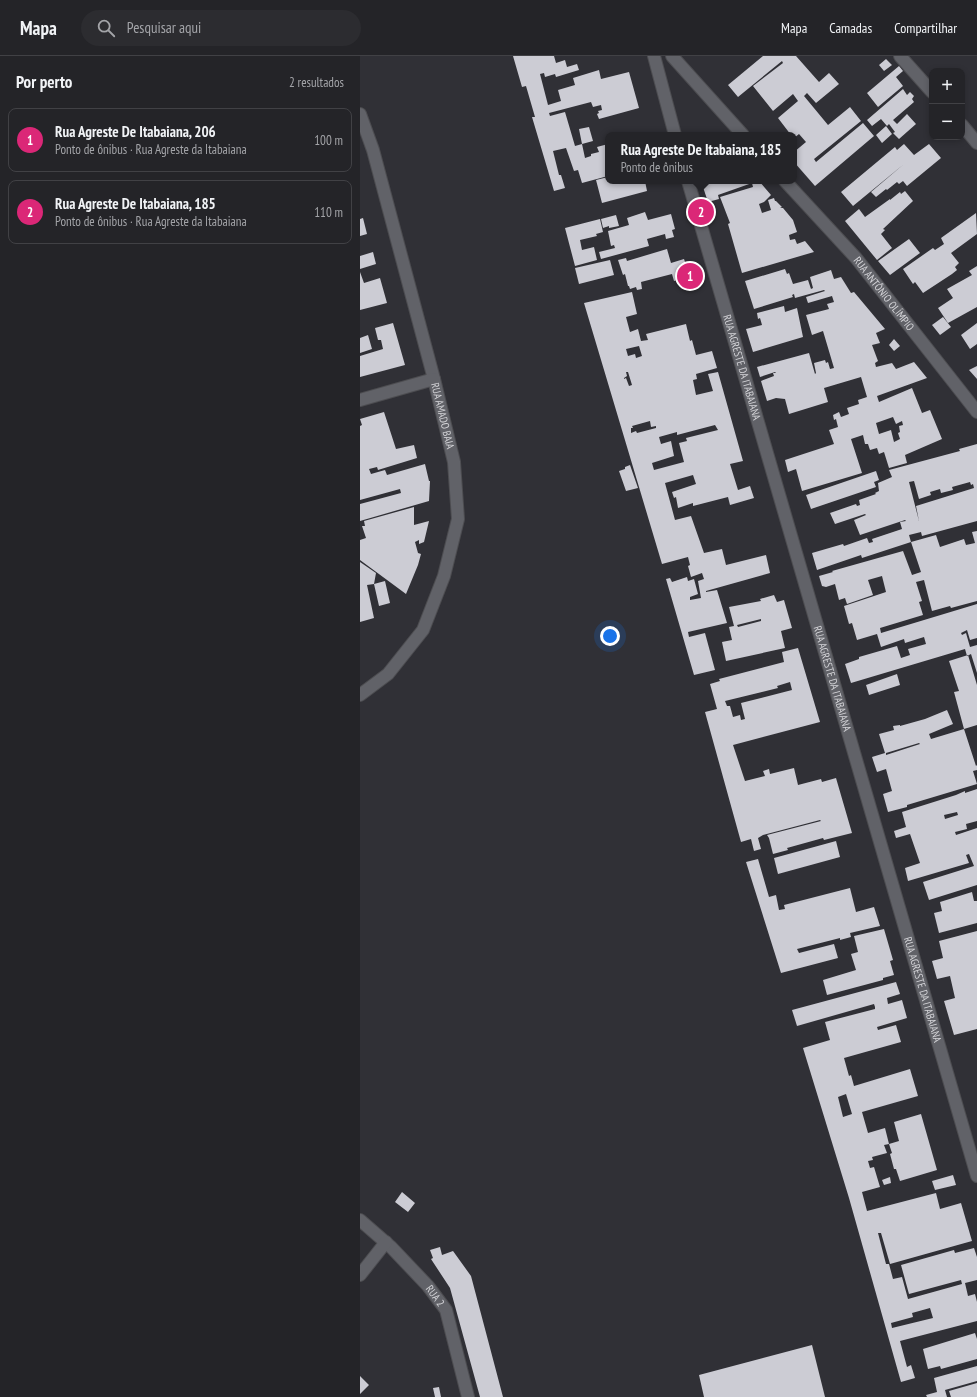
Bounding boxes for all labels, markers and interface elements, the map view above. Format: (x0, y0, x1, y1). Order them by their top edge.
search box (81, 10, 361, 46)
text: Mapa (20, 16, 57, 40)
icon: search (95, 17, 117, 39)
text: Pesquisar aqui (127, 18, 201, 37)
text: Mapa (781, 19, 807, 37)
text: Camadas (829, 19, 872, 37)
text: Compartilhar (894, 19, 957, 37)
map controls (929, 68, 965, 140)
button: + (929, 68, 965, 104)
text: Por perto (16, 71, 72, 93)
text: 2 resultados (289, 74, 344, 91)
button: − (929, 104, 965, 140)
text: Rua Agreste De Itabaiana, 206 (55, 122, 216, 141)
text: 1 (27, 132, 33, 149)
text: 100 m (314, 132, 343, 149)
popup (605, 132, 797, 184)
text: Rua Agreste De Itabaiana, 185 (621, 140, 781, 159)
text: Ponto de ônibus · Rua Agreste da Itabaiana (55, 141, 247, 158)
text: Ponto de ônibus (621, 159, 693, 176)
text: Rua Agreste De Itabaiana, 185 (55, 194, 216, 213)
pin: 2 (688, 197, 714, 227)
text: 2 (27, 204, 33, 221)
text: 110 m (314, 204, 343, 221)
text: Ponto de ônibus · Rua Agreste da Itabaiana (55, 213, 247, 230)
street label: RUA ANTÔNIO OLÍMPIO (851, 254, 917, 333)
pin: 1 (677, 261, 703, 291)
street label: RUA AGRESTE DA ITABAIANA (720, 313, 764, 422)
street label: RUA AMADO BAIA (428, 381, 458, 451)
street label: RUA AGRESTE DA ITABAIANA (811, 624, 855, 734)
your location (600, 626, 620, 646)
street label: RUA AGRESTE DA ITABAIANA (901, 935, 945, 1045)
street label: RUA 2 (423, 1282, 448, 1309)

